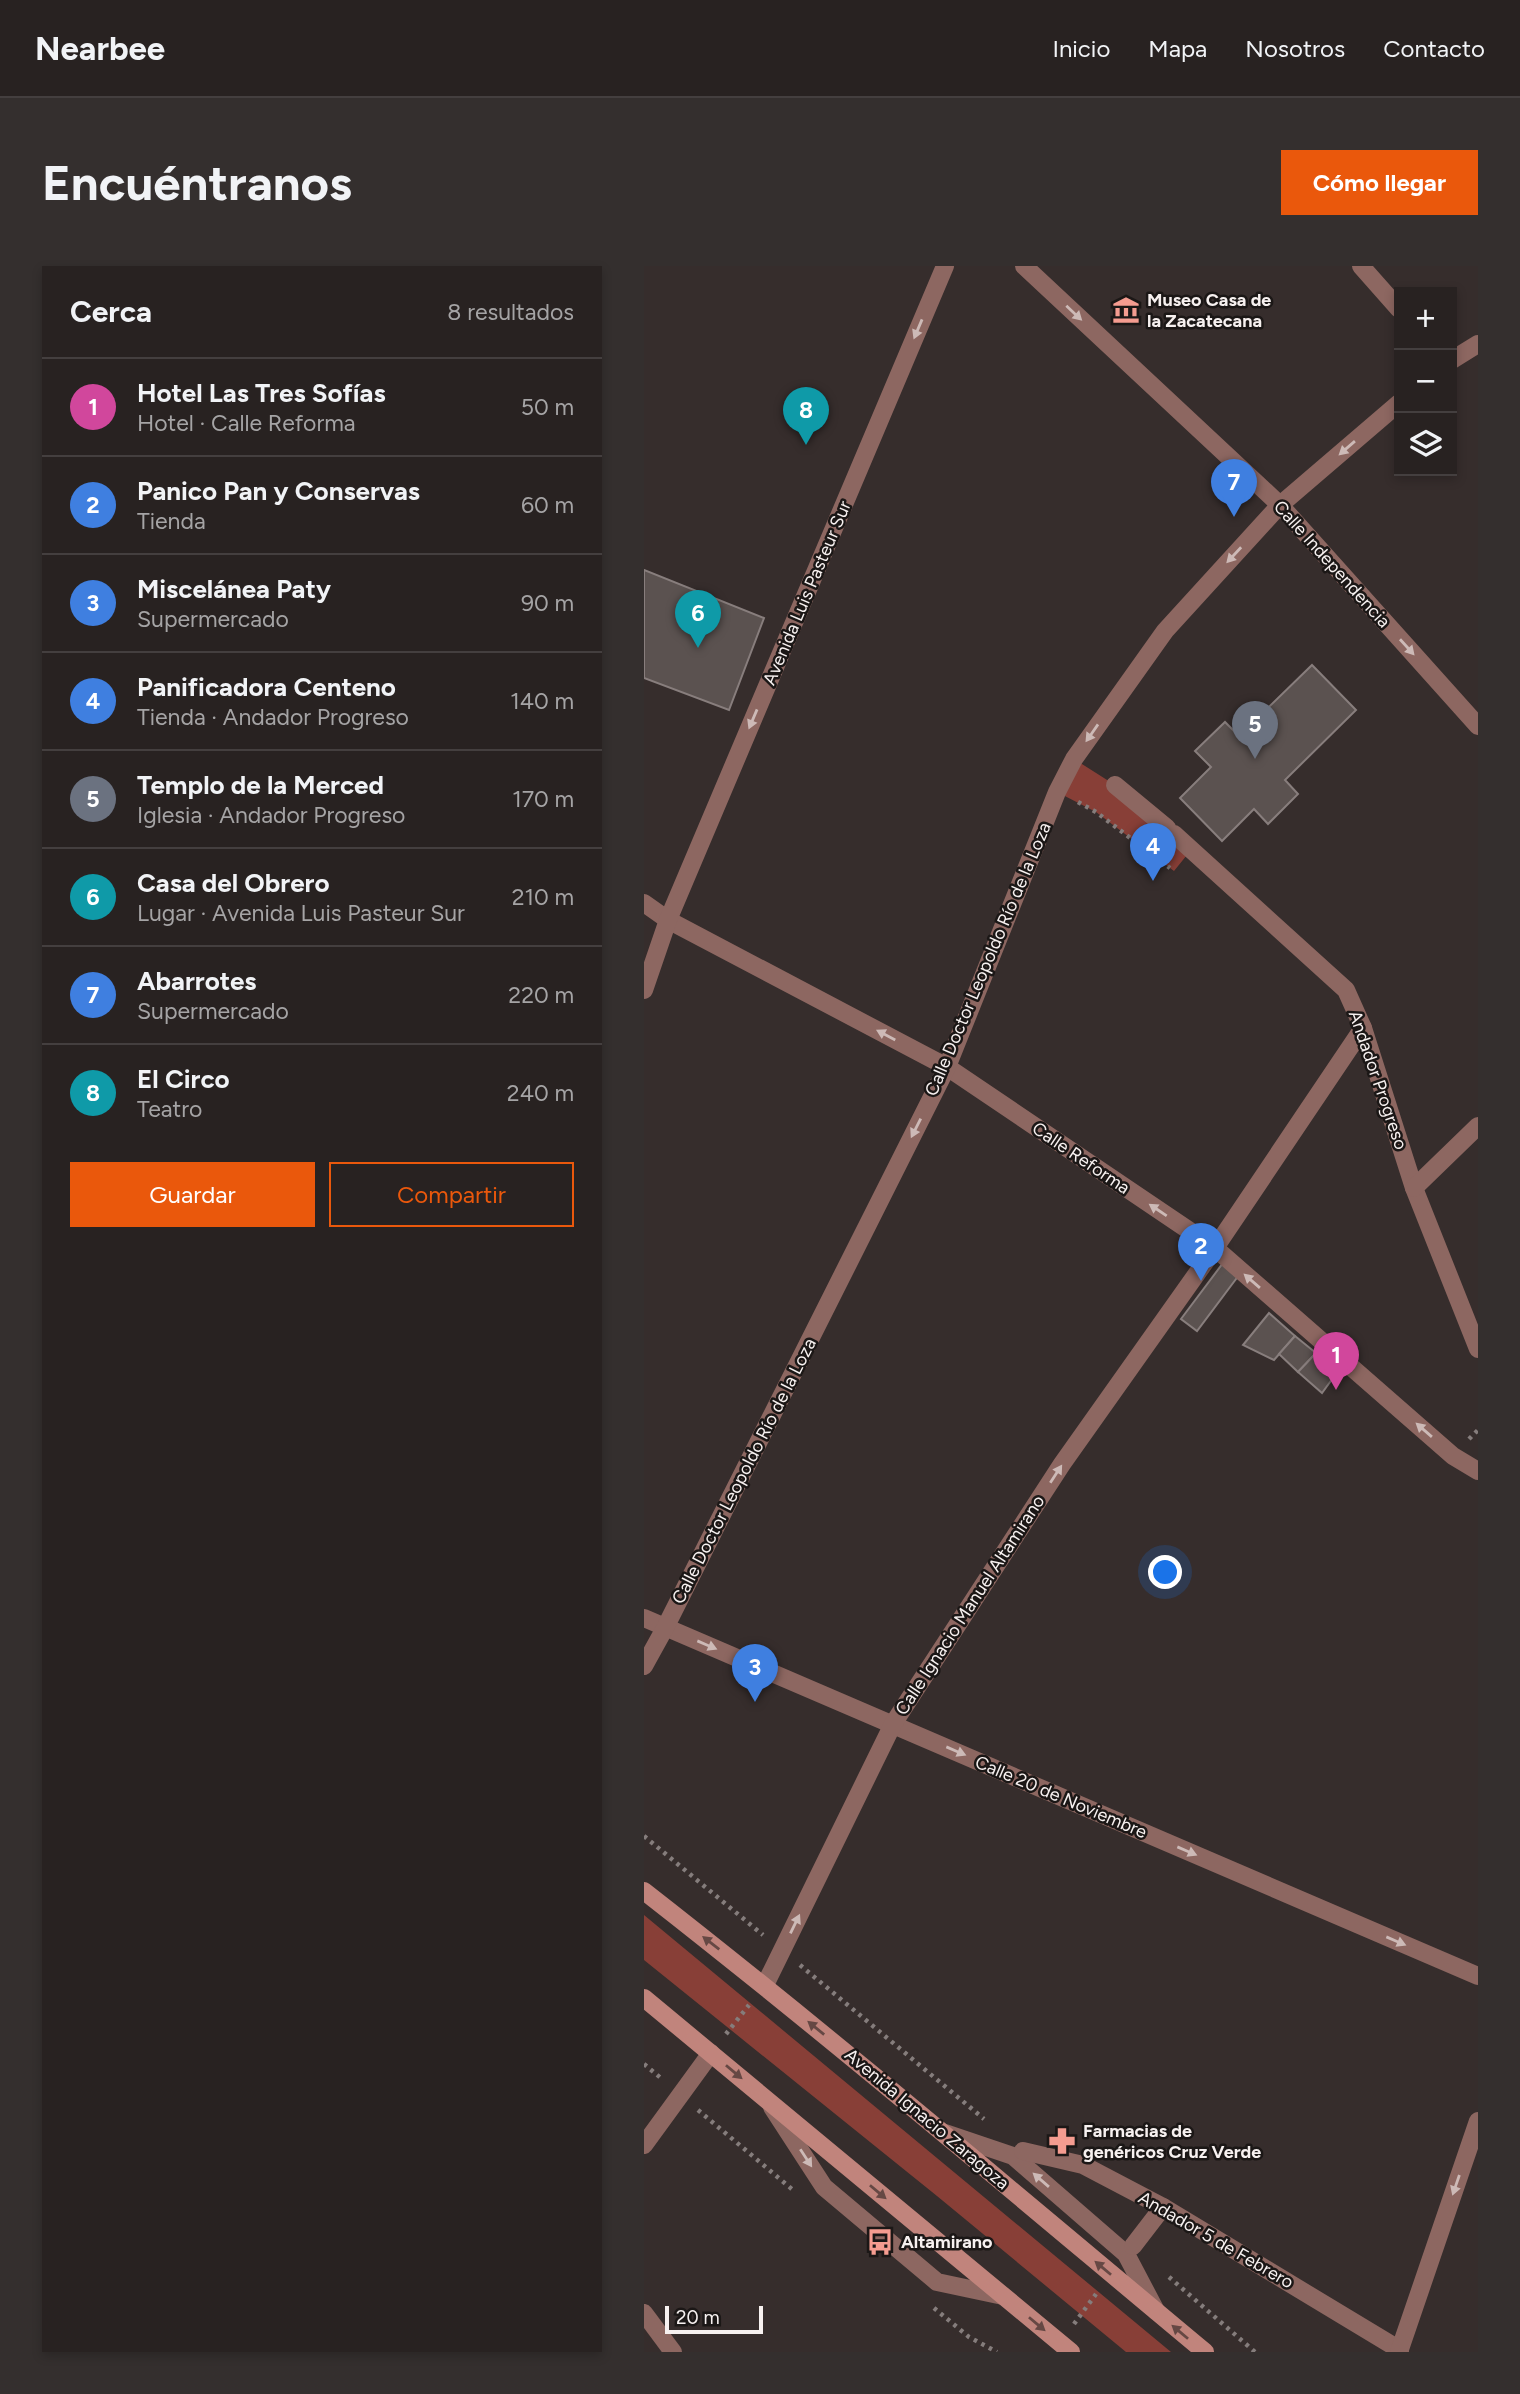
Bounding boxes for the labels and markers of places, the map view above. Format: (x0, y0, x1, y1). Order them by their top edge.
place label: Museo Casa de la Zacatecana (1147, 289, 1271, 332)
museum icon: Museo Casa de la Zacatecana (1111, 295, 1141, 325)
pin: 8 (783, 387, 829, 445)
pin: 7 (1211, 459, 1257, 517)
pin: 6 (675, 590, 721, 648)
pin: 5 (1232, 701, 1278, 759)
pin: 4 (1130, 823, 1176, 881)
pin: 2 (1178, 1223, 1224, 1281)
pin: 1 (1313, 1332, 1359, 1390)
pin: 3 (732, 1644, 778, 1702)
place label: Farmacias de genéricos Cruz Verde (1083, 2120, 1261, 2163)
pharmacy icon: Farmacias de genéricos Cruz Verde (1047, 2126, 1077, 2156)
bus stop icon: Altamirano (865, 2227, 895, 2257)
place label: Altamirano (901, 2231, 992, 2253)

